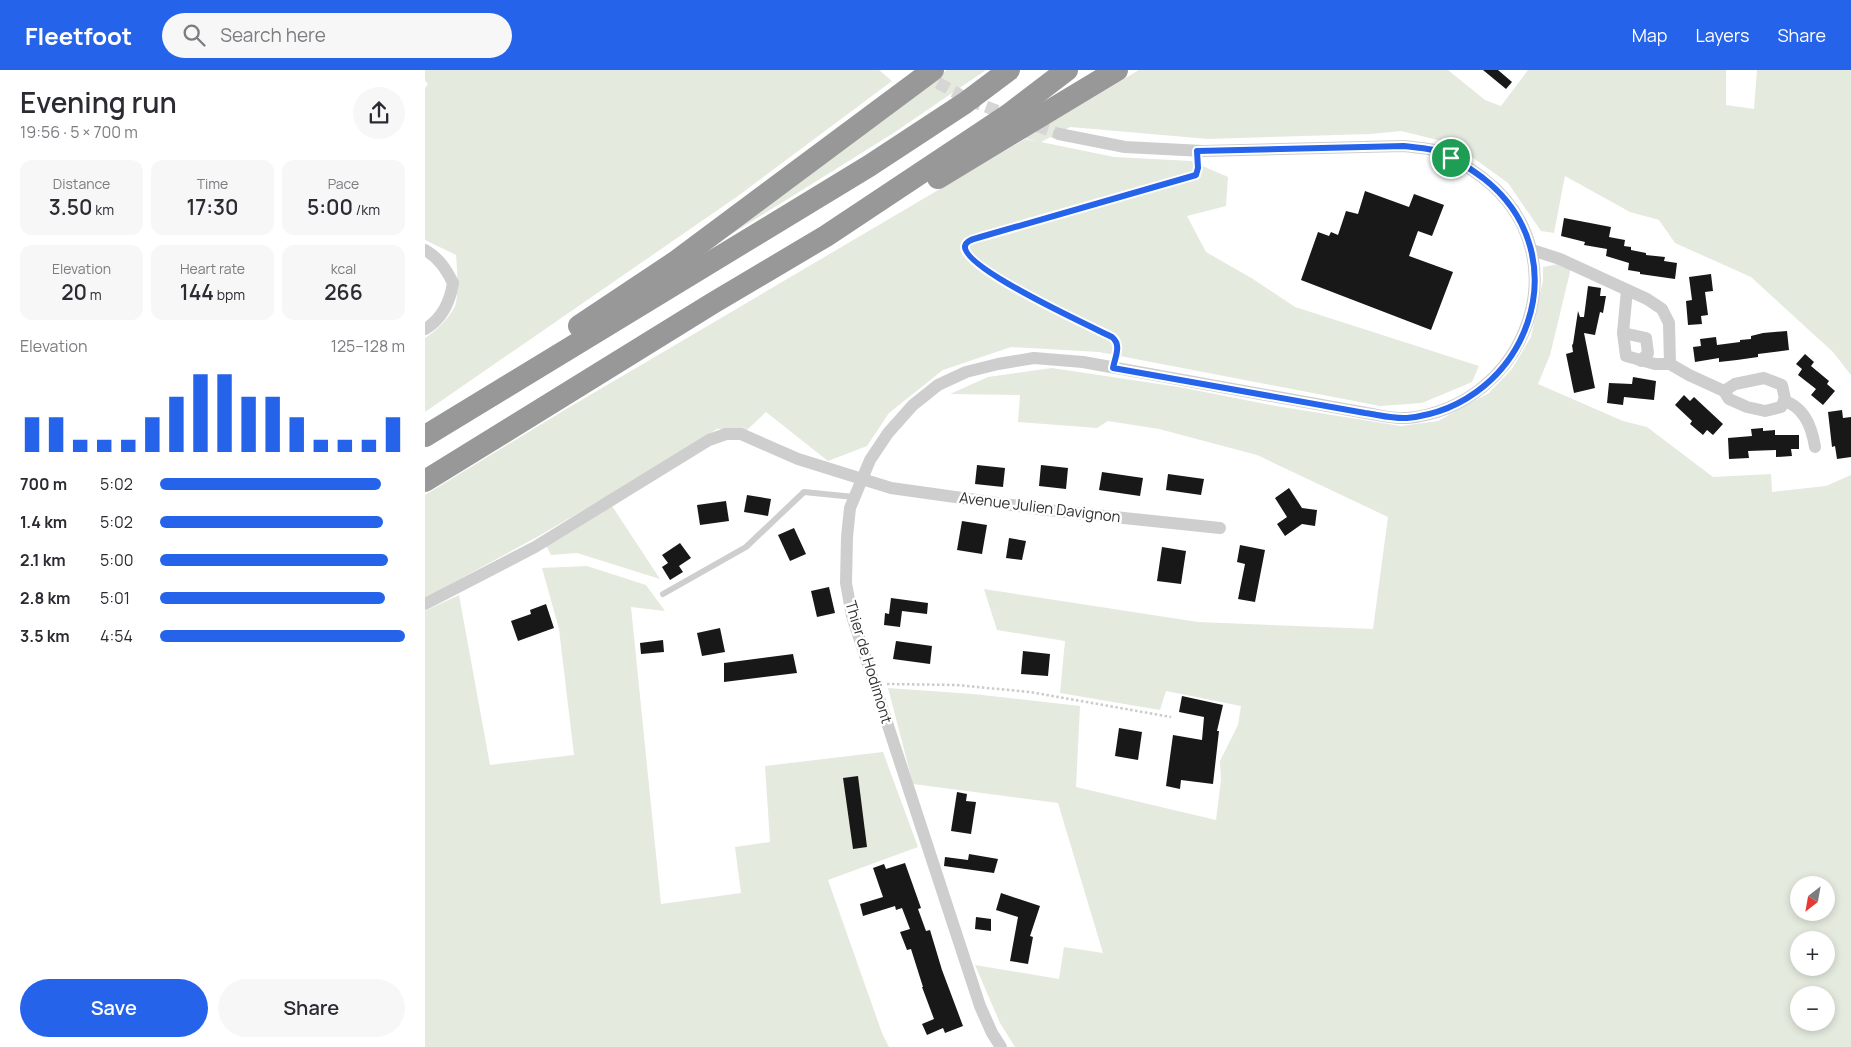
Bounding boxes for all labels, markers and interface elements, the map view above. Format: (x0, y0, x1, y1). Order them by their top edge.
search box (162, 13, 512, 58)
text: Fleetfoot (25, 19, 132, 52)
icon: search (180, 21, 208, 49)
text: Search here (220, 22, 326, 48)
text: Map (1632, 23, 1667, 47)
text: Layers (1695, 23, 1749, 47)
text: Share (1777, 23, 1826, 47)
text: Evening run (20, 83, 177, 121)
button: share (353, 87, 405, 139)
text: 19:56 · 5 × 700 m (20, 121, 138, 143)
pin (1430, 137, 1472, 179)
icon: arrive (1437, 144, 1465, 172)
text: Distance (53, 174, 110, 193)
text: Time (197, 174, 228, 193)
text: Pace (328, 174, 359, 193)
text: 3.50 (49, 193, 93, 221)
text: 17:30 (186, 193, 239, 221)
text: 5:00 (307, 193, 353, 221)
text: km (93, 200, 114, 219)
text: /km (353, 200, 380, 219)
text: Elevation (52, 259, 111, 278)
text: Heart rate (180, 259, 245, 278)
text: kcal (331, 259, 356, 278)
text: 20 (61, 278, 87, 306)
text: 144 (180, 278, 214, 306)
text: 266 (324, 278, 363, 306)
text: m (87, 285, 102, 304)
text: bpm (214, 285, 245, 304)
text: Elevation (20, 335, 88, 357)
text: 125–128 m (331, 335, 405, 357)
text: 700 m (20, 473, 67, 495)
text: 5:02 (100, 473, 133, 495)
street label: Avenue Julien Davignon (958, 487, 1122, 527)
text: 1.4 km (20, 511, 67, 533)
text: 5:02 (100, 511, 133, 533)
text: 2.1 km (20, 549, 66, 571)
text: 5:00 (100, 549, 134, 571)
text: 2.8 km (20, 587, 70, 609)
text: 5:01 (100, 587, 130, 609)
street label: Thier de Hodimont (840, 598, 898, 726)
text: 3.5 km (20, 625, 70, 647)
text: 4:54 (100, 625, 133, 647)
north arrow (1790, 876, 1835, 921)
map controls (1790, 876, 1835, 1031)
button: + (1790, 931, 1835, 976)
button: Save (20, 979, 208, 1037)
button: Share (218, 979, 405, 1037)
button: − (1790, 986, 1835, 1031)

